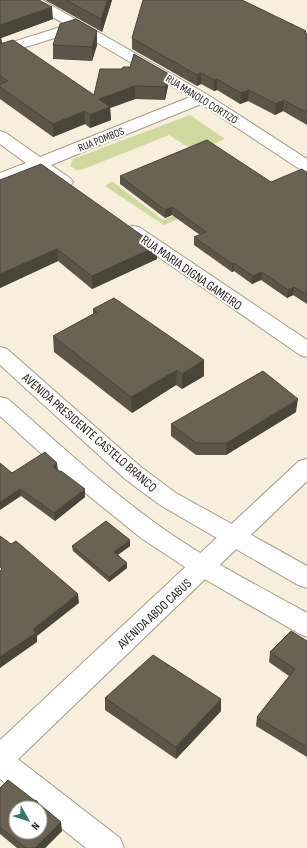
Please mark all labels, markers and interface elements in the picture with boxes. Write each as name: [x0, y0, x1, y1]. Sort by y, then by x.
street label: RUA MANOLO CORTIZO: [163, 72, 240, 127]
street label: RUA POMBOS: [76, 124, 126, 155]
street label: RUA MARIA DIGNA GAMEIRO: [138, 232, 245, 314]
street label: AVENIDA PRESIDENTE CASTELO BRANCO: [18, 369, 160, 496]
street label: AVENIDA ABDO CABUS: [114, 575, 195, 653]
north arrow: [8, 800, 48, 840]
text: N: [28, 820, 42, 832]

